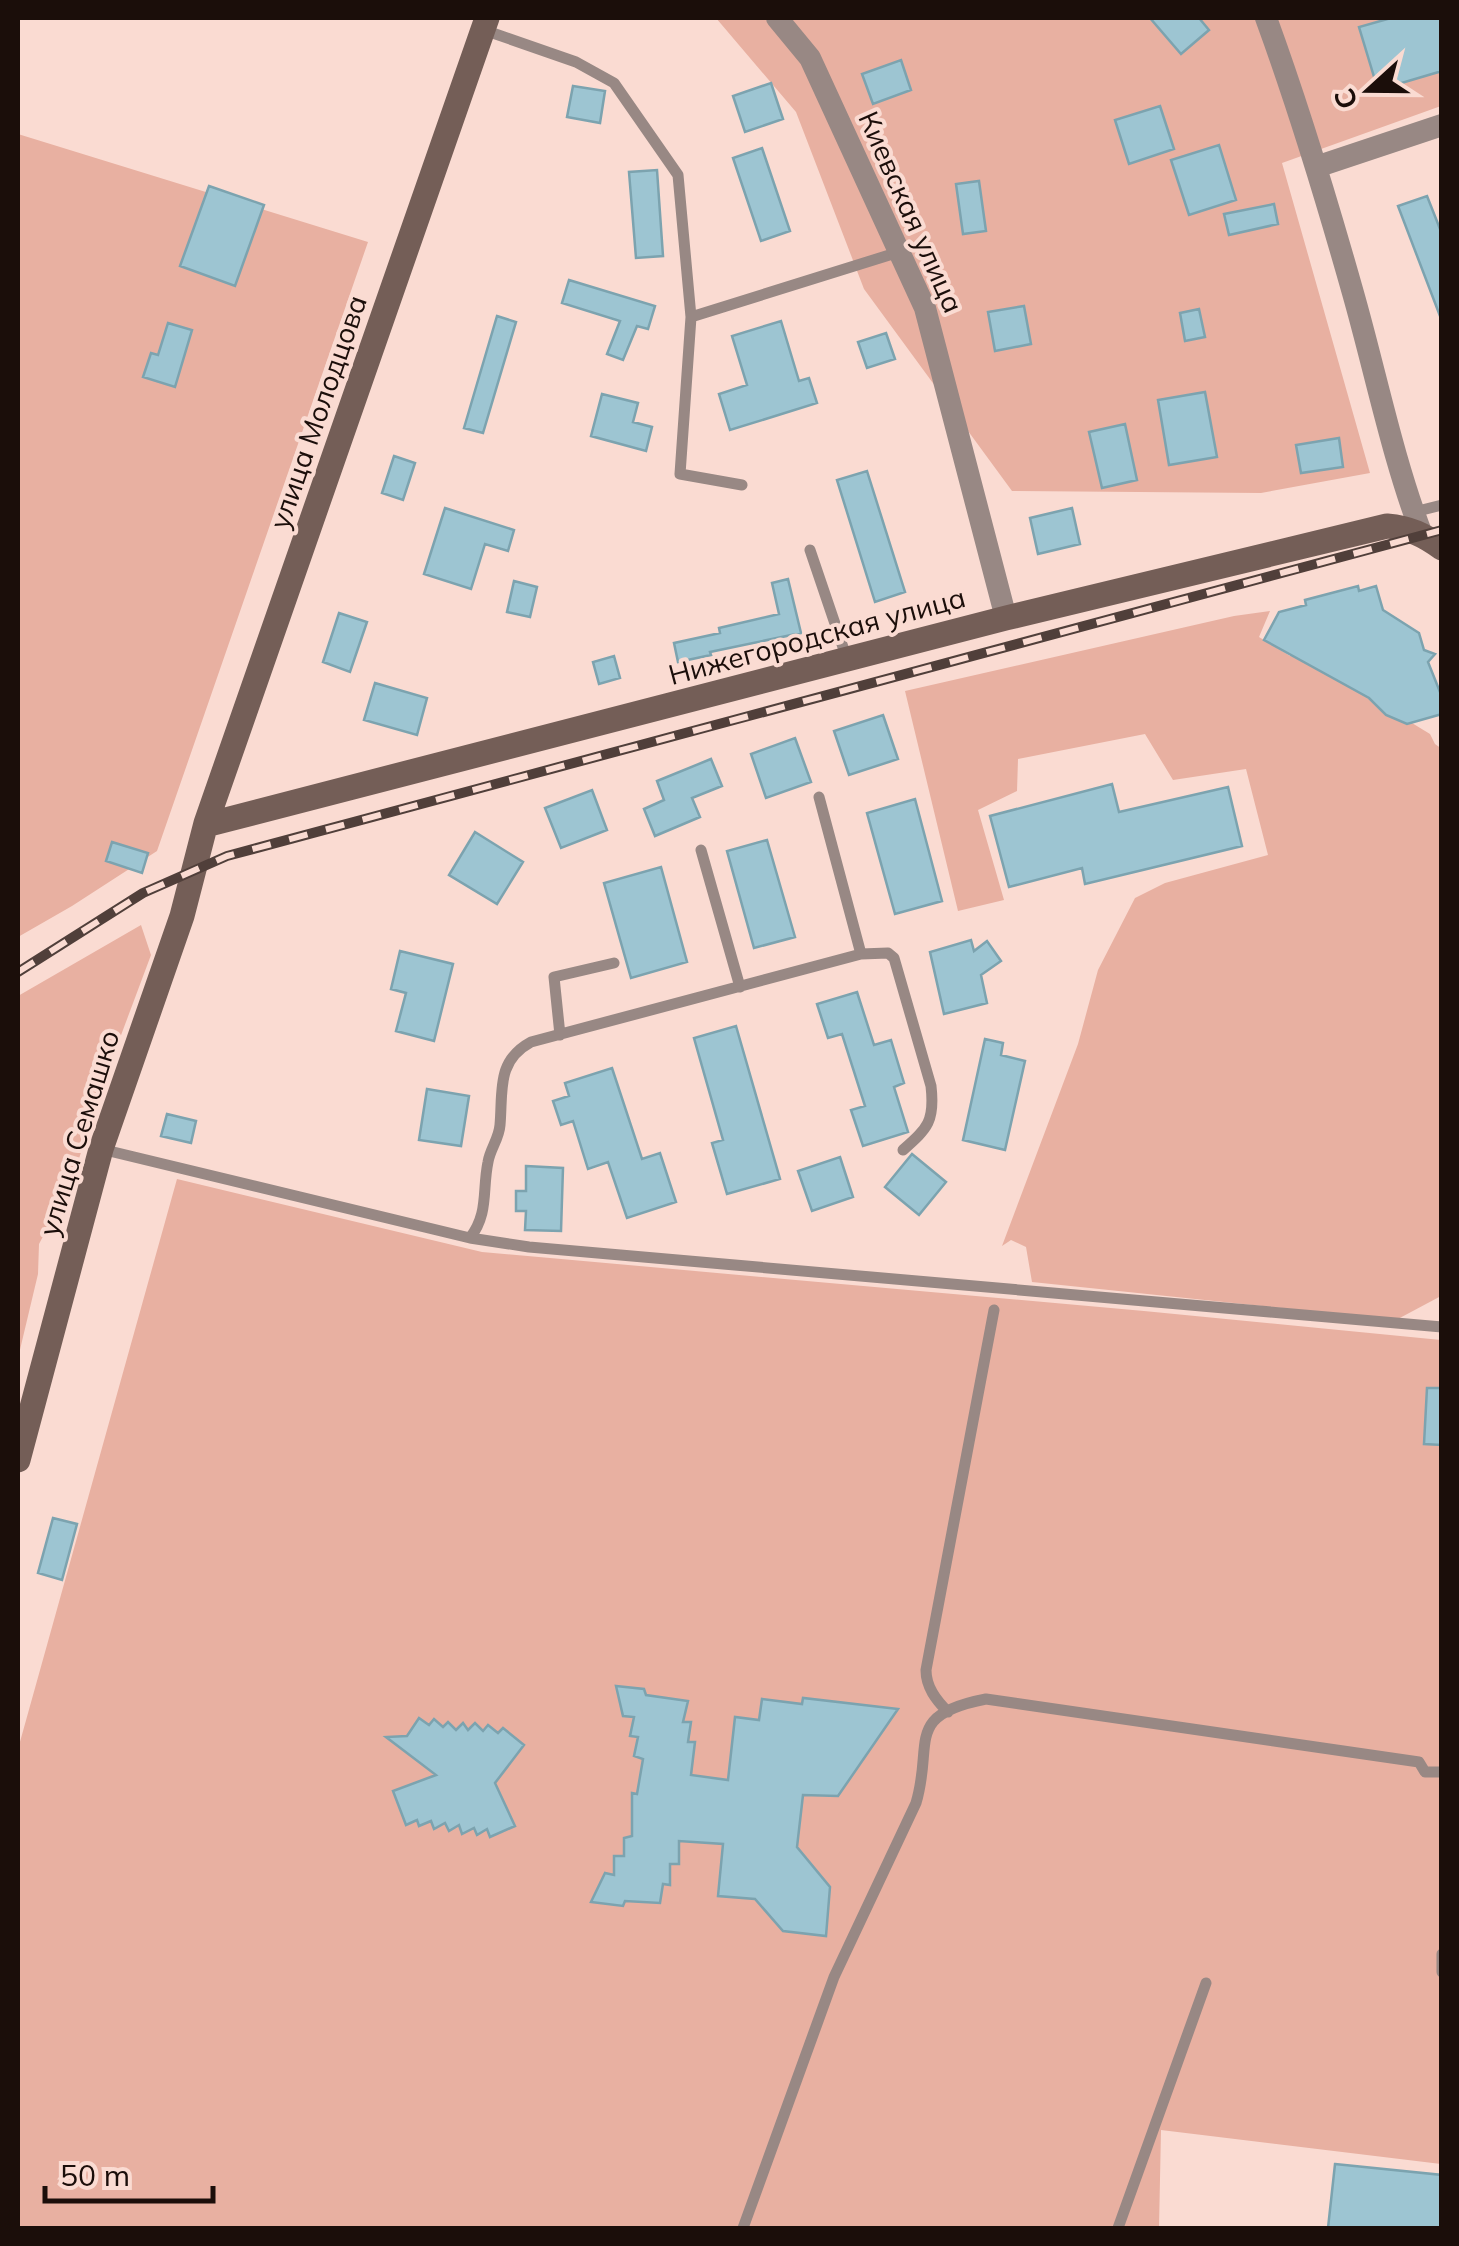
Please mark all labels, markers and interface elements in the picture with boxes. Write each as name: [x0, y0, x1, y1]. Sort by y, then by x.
north arrow: [1319, 40, 1419, 140]
text: С: [1325, 84, 1365, 114]
street label: Киевская улица: [851, 106, 972, 318]
street label: улица Молодцова: [261, 290, 374, 533]
street label: Нижегородская улица: [665, 579, 969, 692]
street label: улица Семашко: [31, 1026, 126, 1240]
scale bar: [45, 2141, 212, 2203]
text: 50 m: [60, 2156, 130, 2194]

